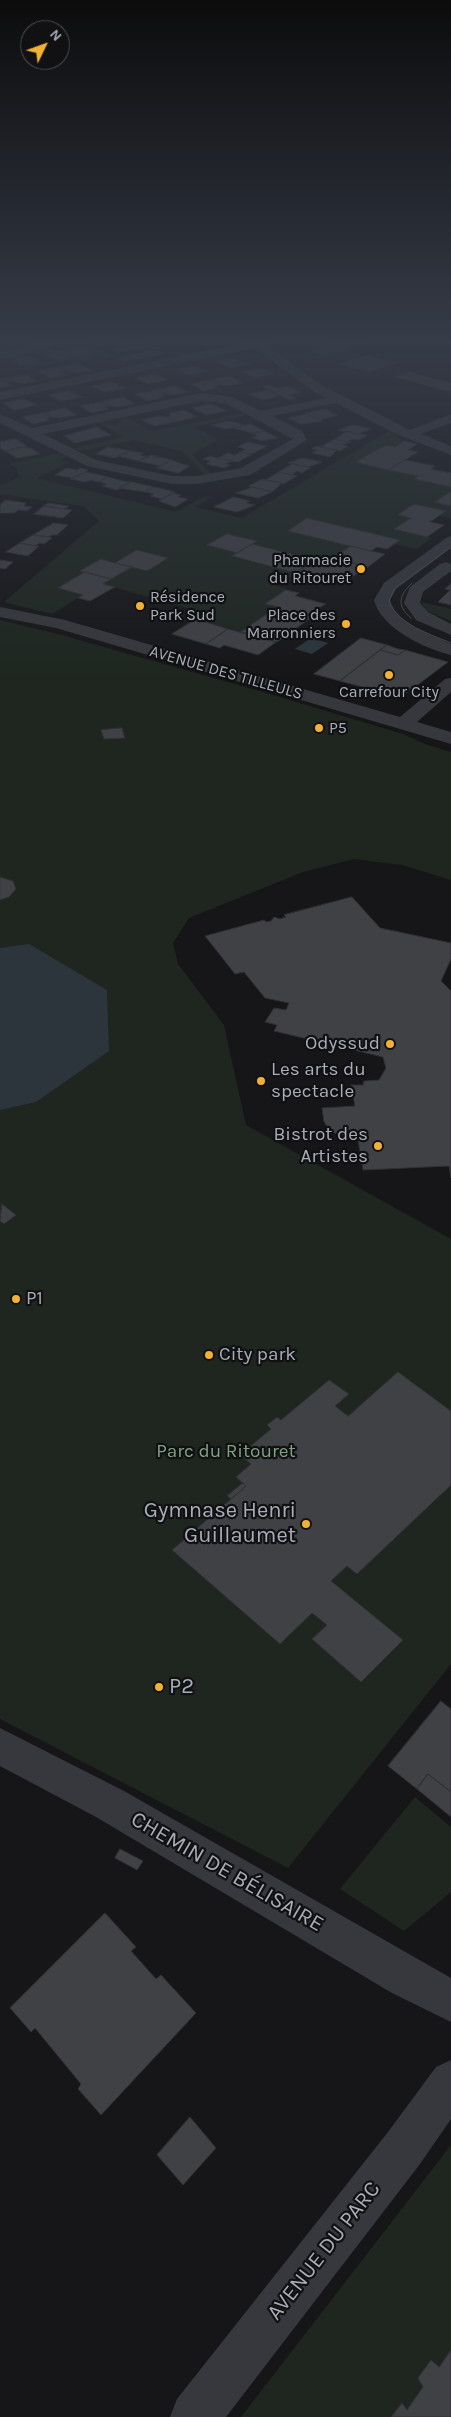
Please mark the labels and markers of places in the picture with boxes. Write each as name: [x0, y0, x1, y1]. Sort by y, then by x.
place label: Pharmacie du Ritouret: [269, 550, 351, 588]
marker: Pharmacie du Ritouret: [355, 563, 367, 575]
place label: Résidence Park Sud: [150, 587, 225, 625]
marker: Résidence Park Sud: [134, 600, 146, 612]
place label: Place des Marronniers: [247, 605, 336, 643]
marker: Place des Marronniers: [340, 618, 352, 630]
marker: Carrefour City: [383, 669, 395, 681]
place label: Carrefour City: [339, 682, 439, 702]
place label: P5: [329, 718, 347, 738]
marker: P5: [313, 722, 325, 734]
place label: Odyssud: [305, 1033, 380, 1055]
marker: Odyssud: [384, 1038, 396, 1050]
place label: Les arts du spectacle: [271, 1059, 366, 1103]
marker: Les arts du spectacle: [255, 1075, 267, 1087]
place label: Bistrot des Artistes: [273, 1124, 368, 1168]
marker: Bistrot des Artistes: [372, 1140, 384, 1152]
place label: P1: [26, 1288, 43, 1310]
marker: P1: [10, 1293, 22, 1305]
place label: City park: [219, 1344, 296, 1366]
marker: City park: [203, 1349, 215, 1361]
place label: Gymnase Henri Guillaumet: [144, 1498, 296, 1550]
marker: Gymnase Henri Guillaumet: [300, 1518, 312, 1530]
place label: P2: [169, 1674, 194, 1700]
marker: P2: [153, 1681, 165, 1693]

